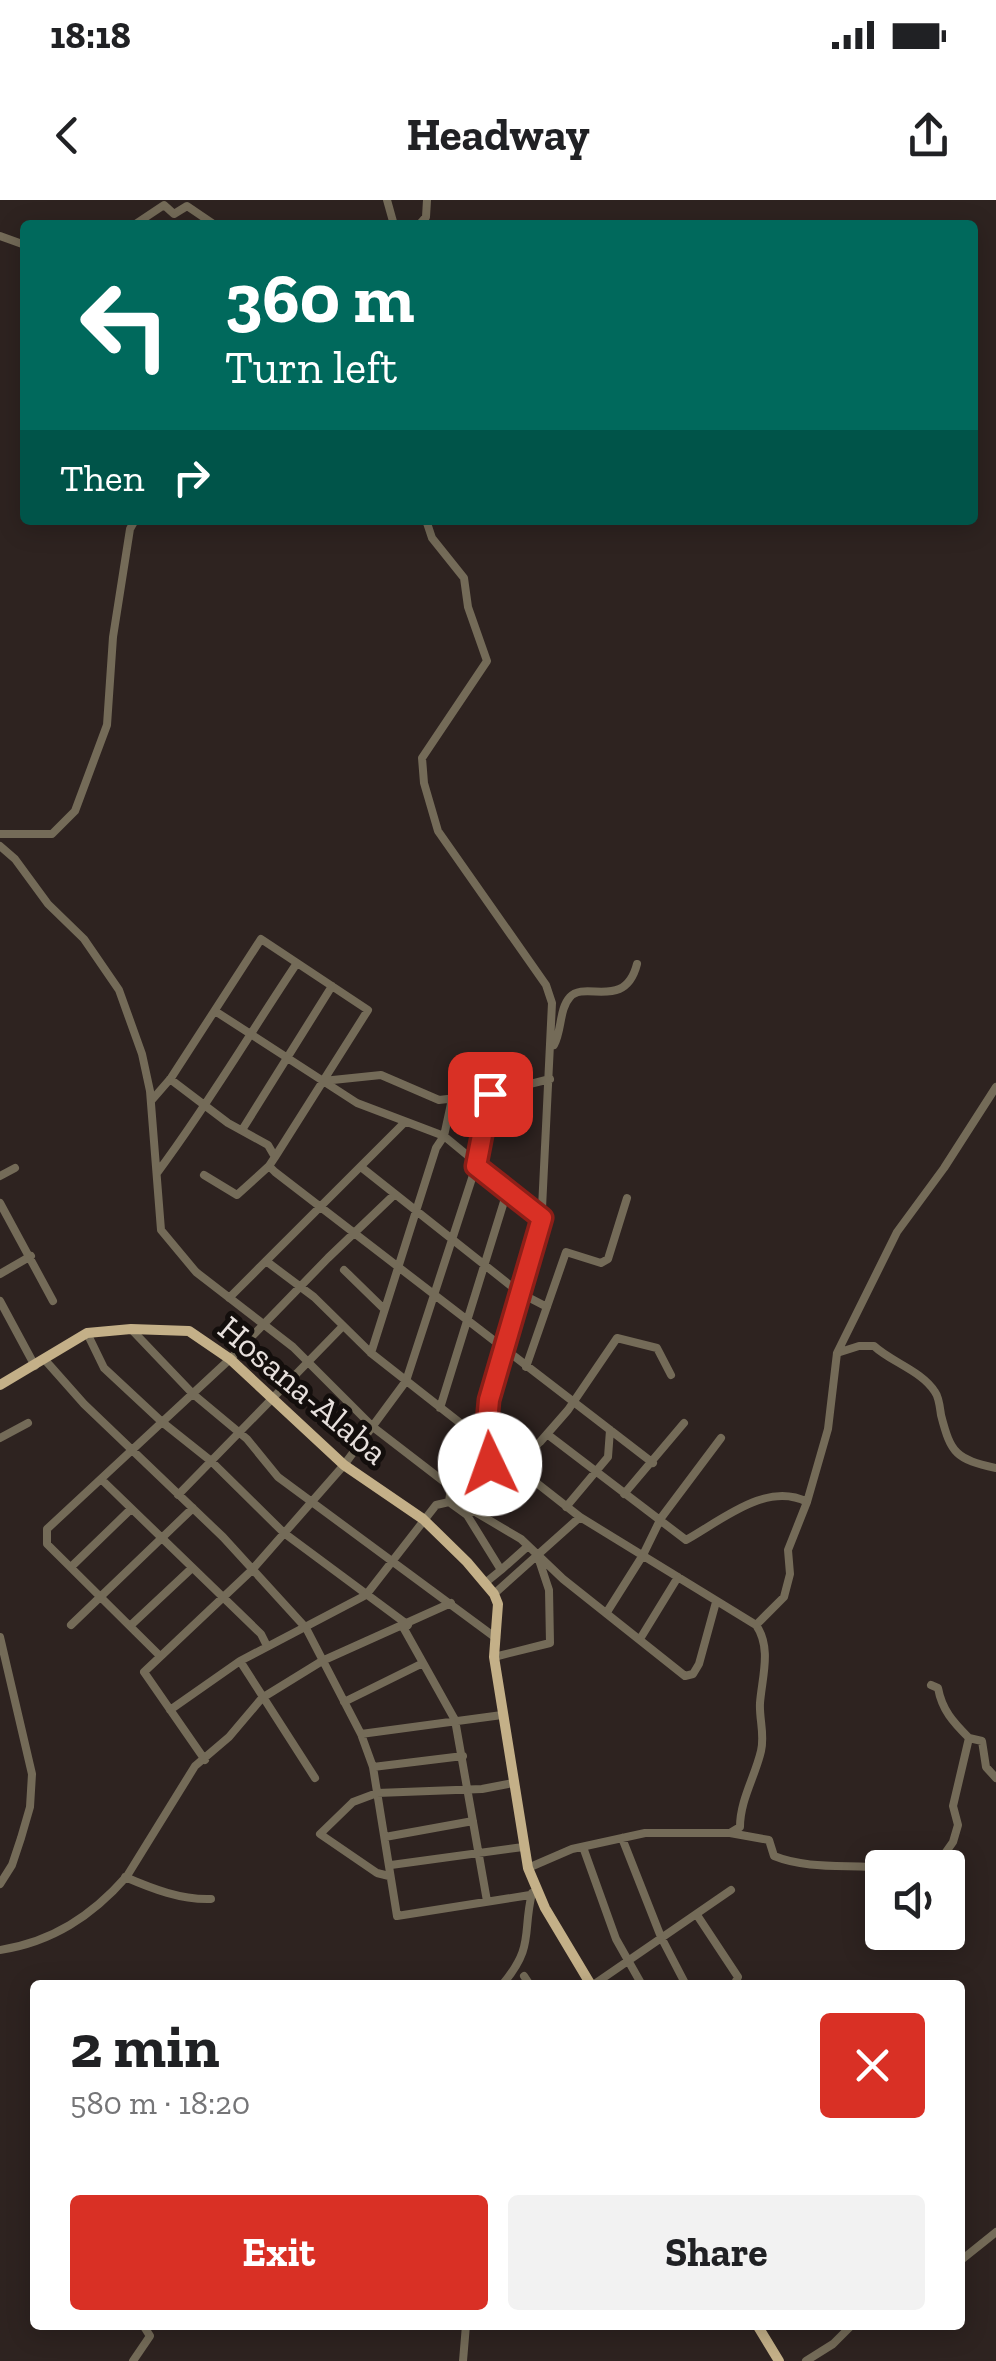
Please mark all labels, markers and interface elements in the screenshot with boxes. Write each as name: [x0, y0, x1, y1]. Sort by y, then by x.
text: 18:18: [50, 12, 131, 58]
icon: back: [40, 108, 95, 163]
text: Headway: [406, 108, 590, 162]
icon: share: [901, 108, 956, 163]
text: 360 m: [225, 256, 415, 340]
icon: left: [60, 260, 190, 390]
text: Turn left: [225, 341, 397, 395]
icon: right: [164, 450, 219, 505]
text: Then: [60, 455, 144, 501]
pin: [448, 1052, 533, 1137]
icon: arrive: [463, 1067, 518, 1122]
street label: Hosana-Alaba: [210, 1307, 396, 1473]
position arrow: [438, 1412, 542, 1516]
map controls: [865, 1850, 965, 1950]
button: sound: [865, 1850, 965, 1950]
text: 2 min: [70, 2010, 220, 2082]
button: close: [820, 2013, 925, 2118]
text: 580 m · 18:20: [70, 2084, 250, 2122]
button: Exit: [70, 2195, 488, 2310]
button: Share: [508, 2195, 925, 2310]

